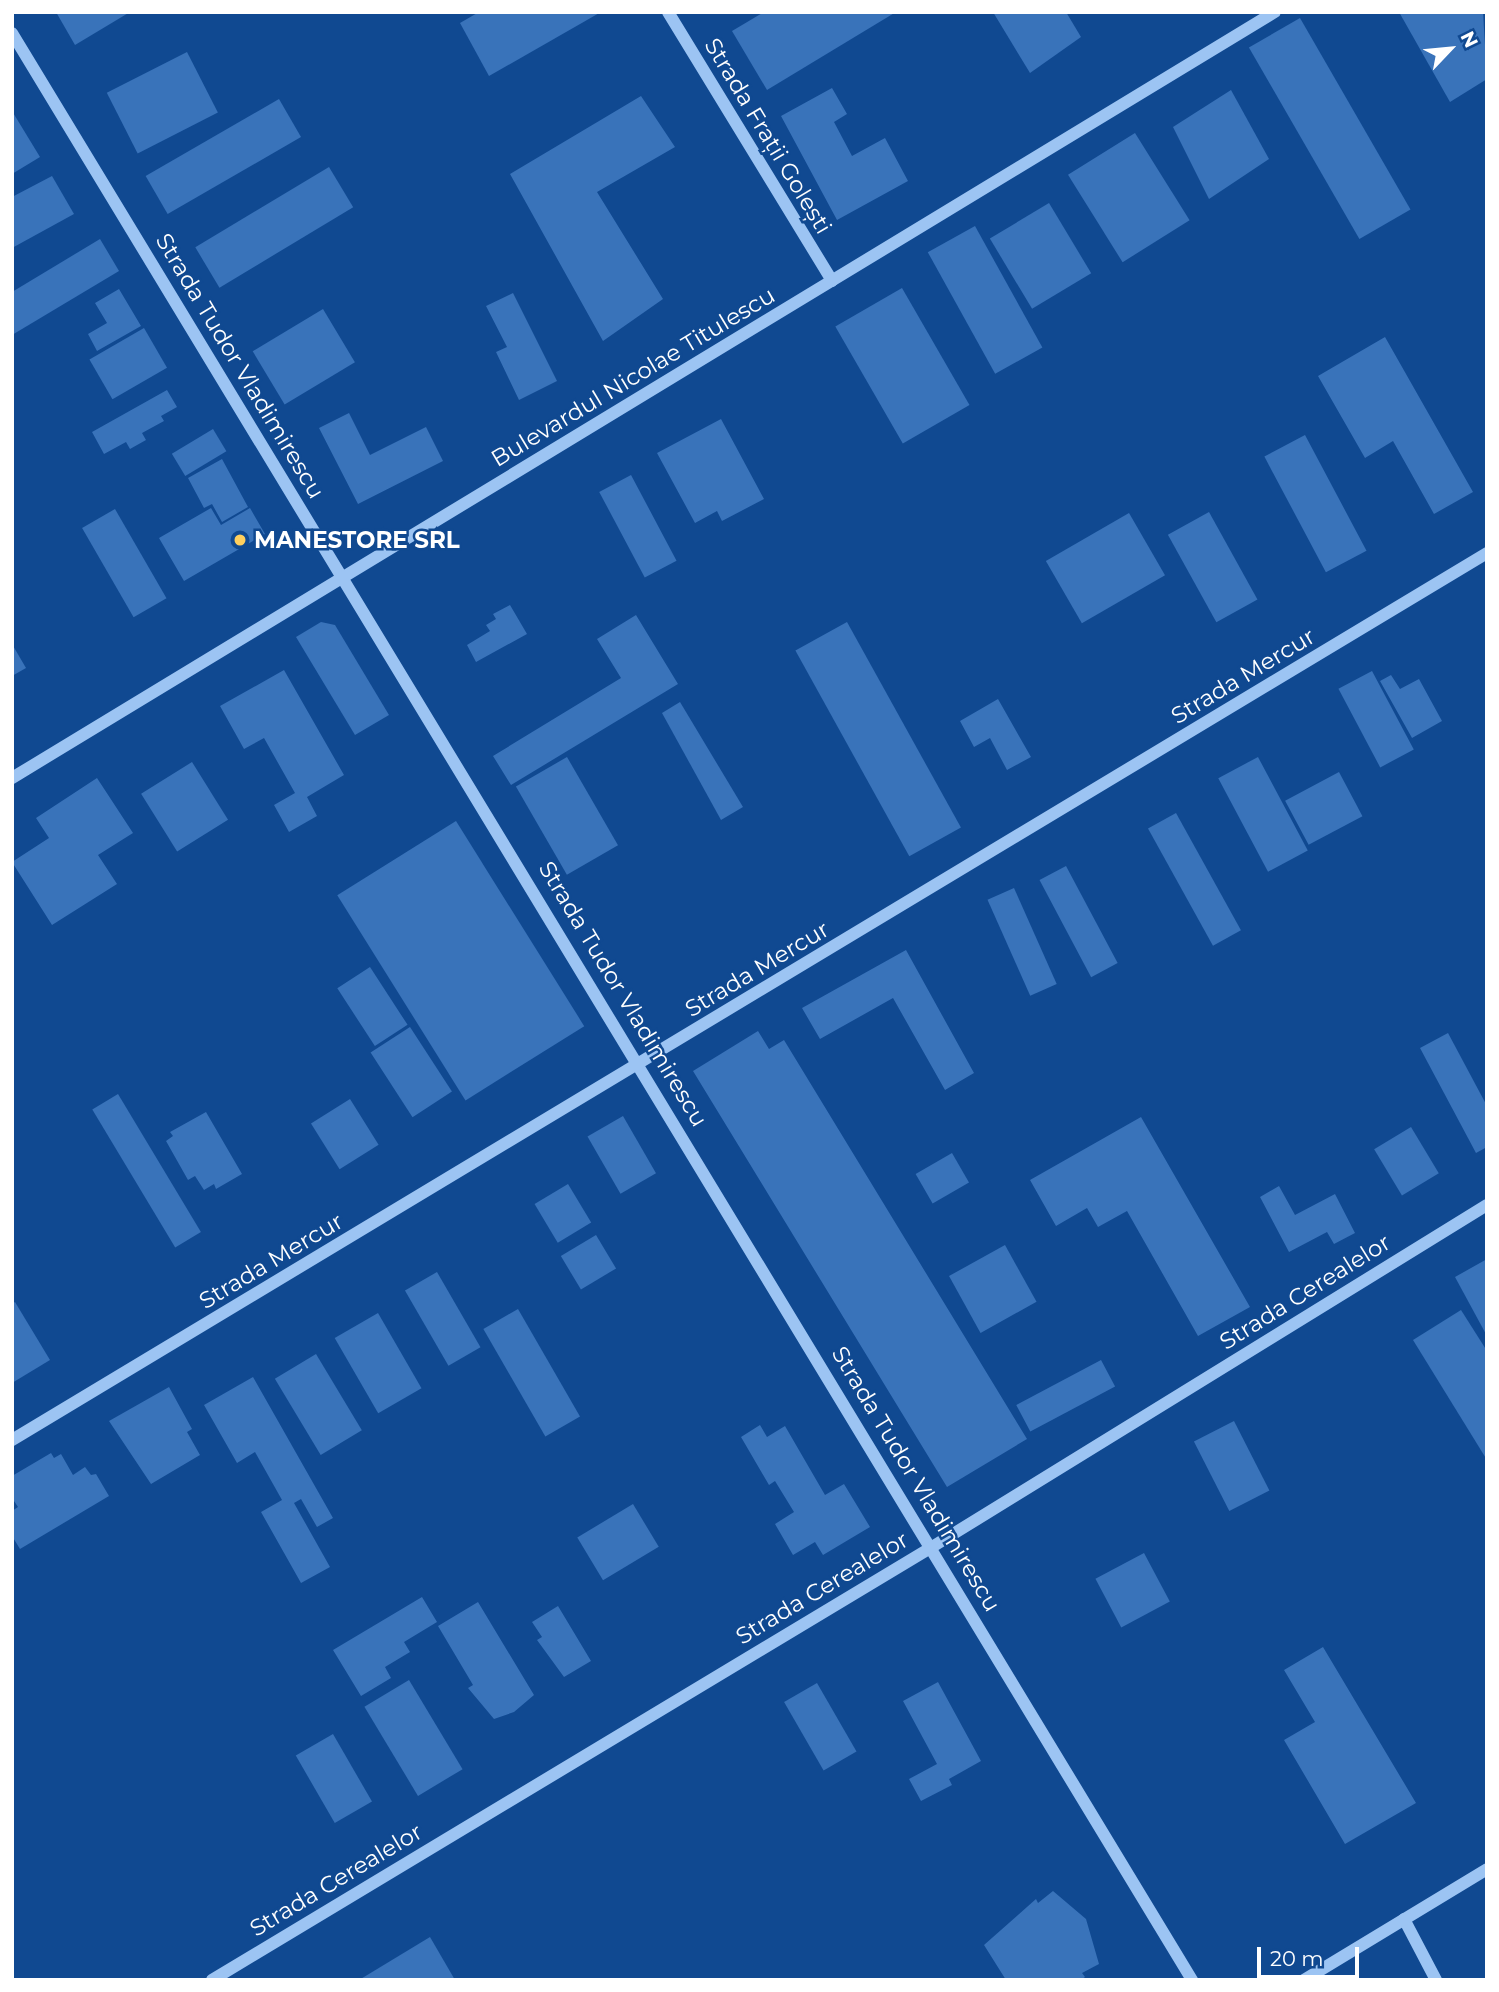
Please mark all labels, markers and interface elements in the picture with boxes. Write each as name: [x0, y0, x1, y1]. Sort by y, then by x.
north arrow: [1415, 14, 1485, 84]
text: N: [1456, 28, 1483, 52]
street label: Strada Frații Golești: [699, 33, 837, 239]
street label: Strada Tudor Vladimirescu: [150, 228, 330, 504]
street label: Bulevardul Nicolae Titulescu: [486, 281, 780, 473]
place label: MANESTORE SRL: [254, 526, 460, 554]
marker: MANESTORE SRL: [232, 532, 248, 548]
street label: Strada Mercur: [1166, 622, 1320, 730]
street label: Strada Tudor Vladimirescu: [533, 856, 713, 1132]
street label: Strada Mercur: [680, 915, 834, 1023]
street label: Strada Mercur: [194, 1207, 348, 1315]
street label: Strada Cerealelor: [1215, 1228, 1395, 1356]
street label: Strada Tudor Vladimirescu: [826, 1341, 1006, 1617]
street label: Strada Cerealelor: [731, 1526, 913, 1650]
street label: Strada Cerealelor: [245, 1818, 427, 1942]
scale bar: [1261, 1932, 1362, 1976]
text: 20 m: [1270, 1946, 1324, 1971]

